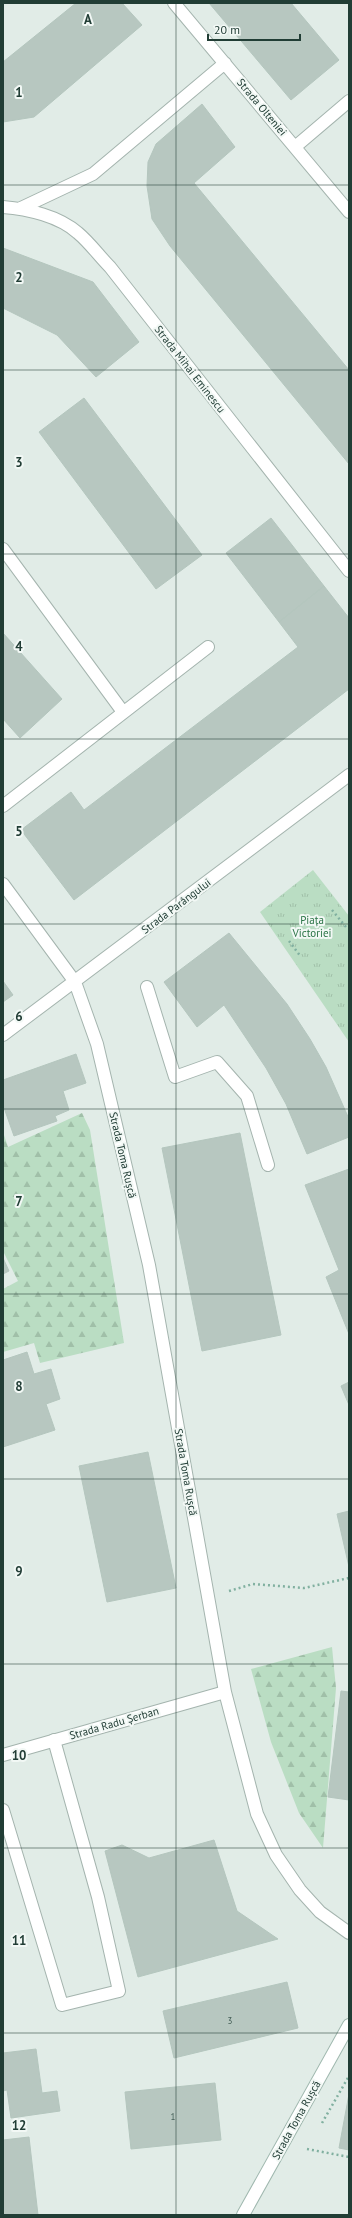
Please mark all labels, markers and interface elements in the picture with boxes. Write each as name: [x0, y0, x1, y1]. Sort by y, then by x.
text: A: [84, 11, 92, 28]
scale bar: [208, 16, 300, 42]
text: 20 m: [214, 22, 240, 37]
street label: Strada Olteniei: [234, 75, 290, 139]
text: 1: [15, 84, 23, 101]
text: 2: [15, 269, 23, 286]
street label: Strada Mihai Eminescu: [152, 323, 228, 416]
text: 3: [15, 454, 23, 471]
text: 4: [15, 638, 23, 655]
text: 5: [15, 823, 23, 840]
street label: Strada Parângului: [138, 875, 214, 937]
park label: Piața Victoriei: [292, 913, 331, 940]
text: 6: [15, 1008, 23, 1025]
street label: Strada Toma Rușcă: [106, 1111, 140, 1199]
text: 7: [15, 1193, 23, 1210]
text: 8: [15, 1378, 23, 1395]
street label: Strada Toma Rușcă: [171, 1427, 201, 1517]
text: 9: [15, 1563, 23, 1580]
street label: Strada Radu Șerban: [68, 1704, 160, 1742]
text: 10: [12, 1747, 26, 1764]
text: 11: [12, 1932, 26, 1949]
house number: 3: [228, 2015, 233, 2026]
street label: Strada Toma Rușcă: [269, 2078, 323, 2162]
house number: 1: [171, 2111, 176, 2122]
text: 12: [12, 2117, 26, 2134]

